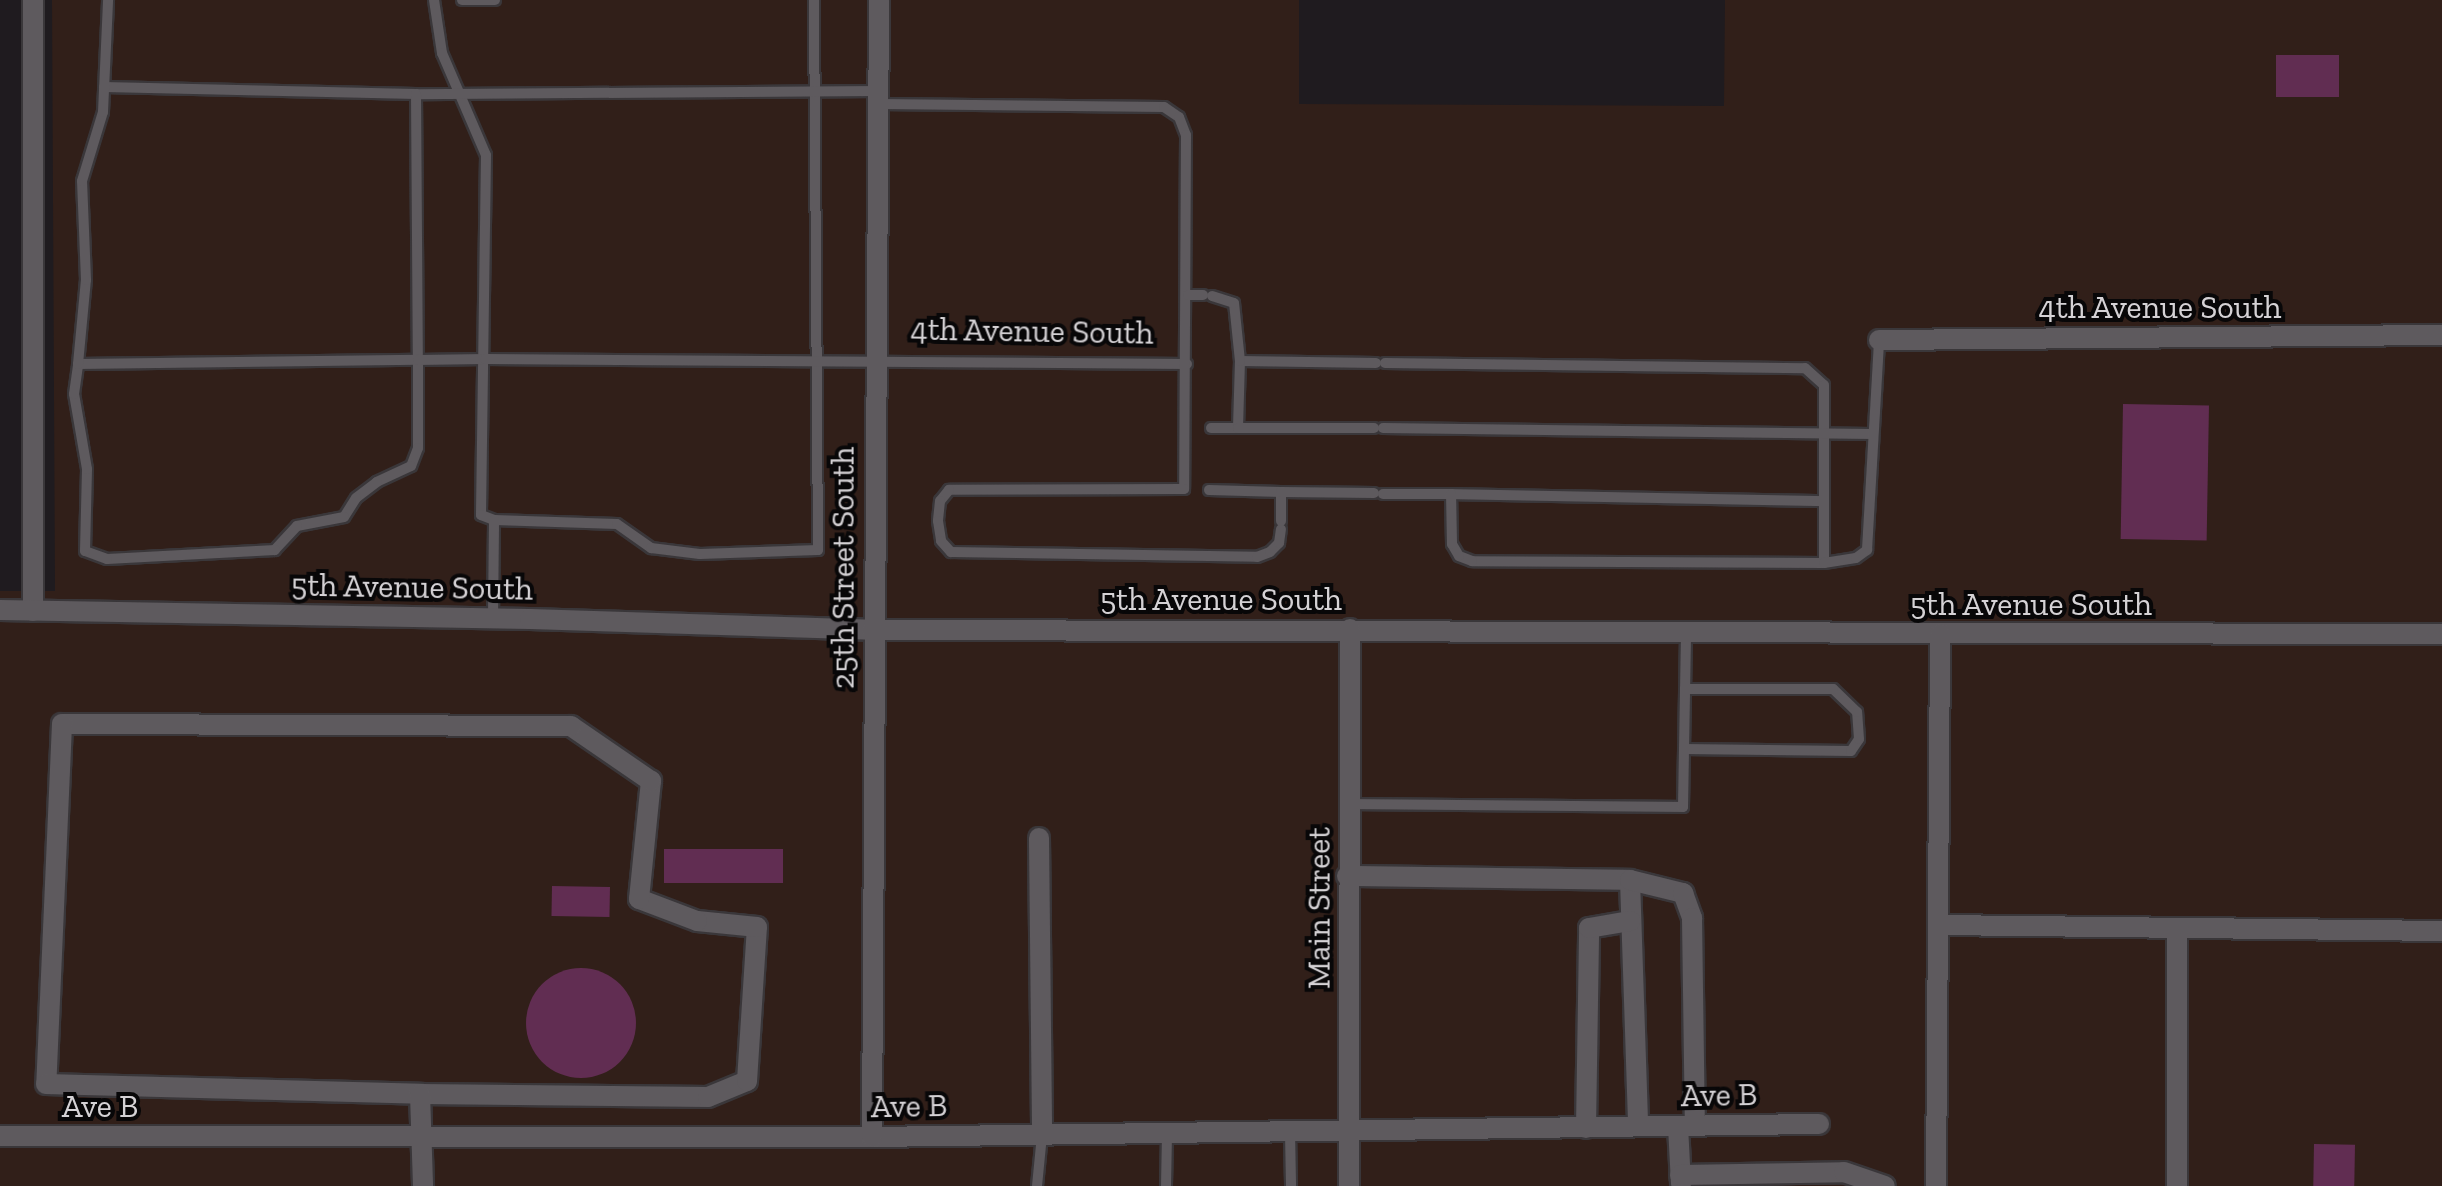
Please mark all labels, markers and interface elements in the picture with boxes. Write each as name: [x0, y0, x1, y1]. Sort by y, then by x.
street label: 4th Avenue South: [2038, 288, 2282, 326]
street label: 4th Avenue South: [910, 310, 1154, 352]
street label: 25th Street South: [824, 447, 862, 689]
street label: 5th Avenue South: [290, 566, 534, 608]
street label: 5th Avenue South: [1099, 580, 1343, 618]
street label: 5th Avenue South: [1909, 585, 2153, 623]
street label: Main Street: [1300, 827, 1338, 989]
street label: Ave B: [1680, 1075, 1758, 1115]
street label: Ave B: [870, 1086, 948, 1126]
street label: Ave B: [62, 1087, 138, 1125]

